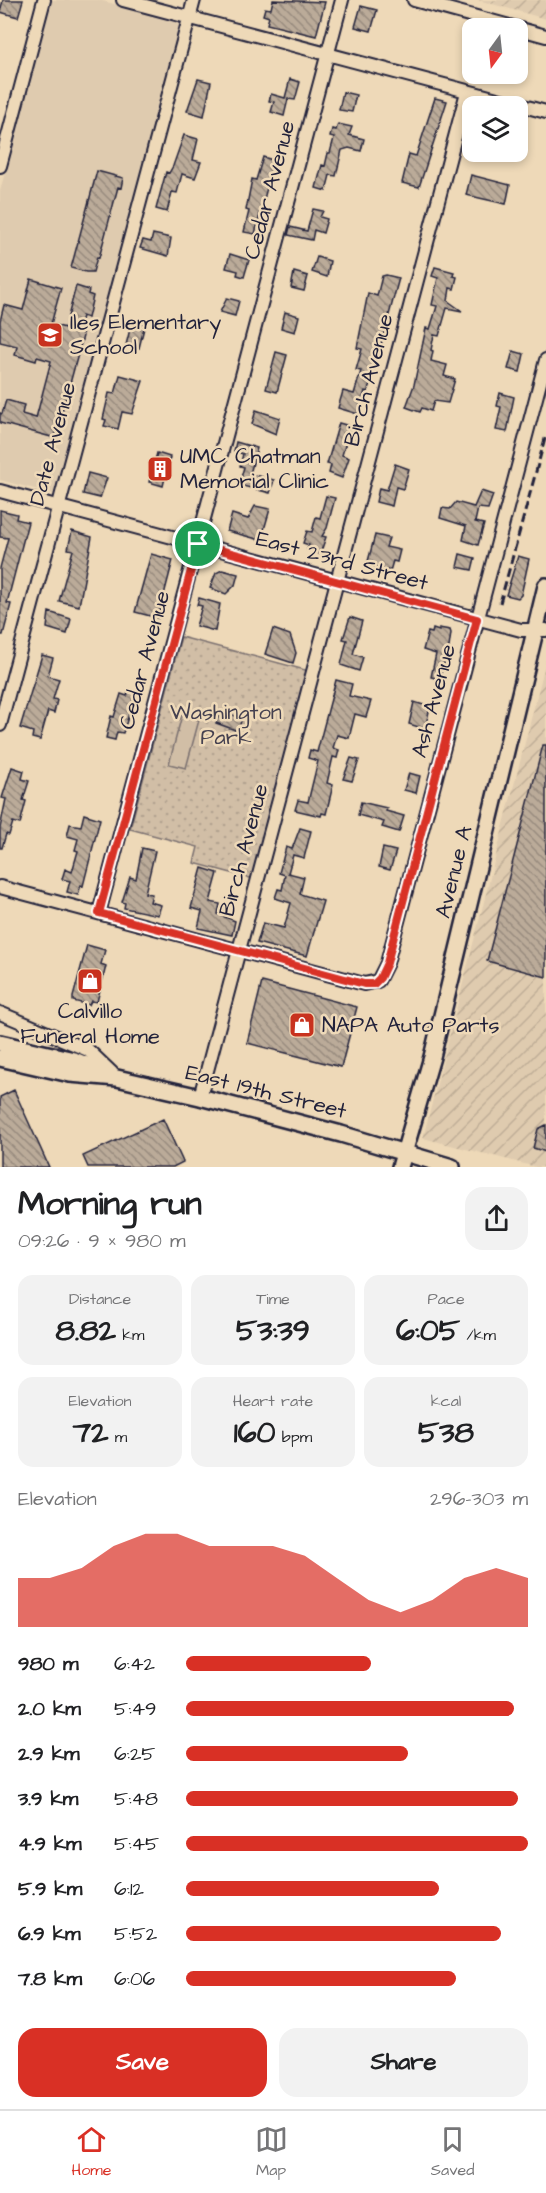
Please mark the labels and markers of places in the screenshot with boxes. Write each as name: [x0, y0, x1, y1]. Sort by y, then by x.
place label: Iles Elementary School: [70, 307, 221, 363]
school or university icon: Iles Elementary School: [35, 320, 65, 350]
place label: UMC Chatman Memorial Clinic: [180, 441, 329, 497]
building icon: UMC Chatman Memorial Clinic: [145, 454, 175, 484]
pin: [172, 518, 223, 569]
shop icon: Calvillo Funeral Home: [75, 966, 105, 996]
place label: Calvillo Funeral Home: [20, 996, 160, 1052]
shop icon: NAPA Auto Parts: [287, 1010, 317, 1040]
place label: NAPA Auto Parts: [322, 1010, 499, 1041]

